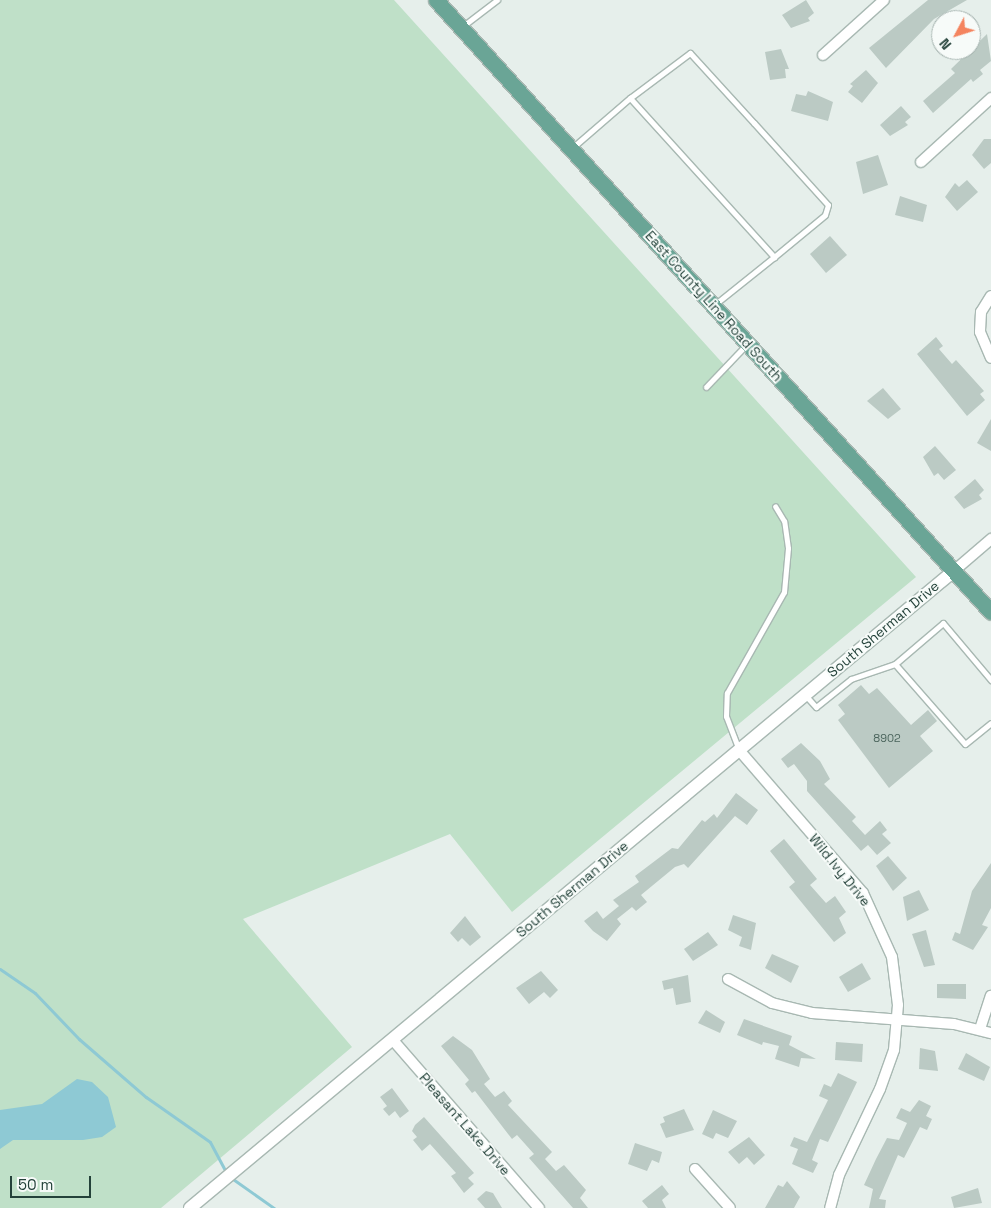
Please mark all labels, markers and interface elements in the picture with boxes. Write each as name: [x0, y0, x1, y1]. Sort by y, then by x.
north arrow: [931, 10, 981, 60]
text: N: [935, 35, 955, 53]
street label: East County Line Road South: [642, 227, 786, 385]
street label: South Sherman Drive: [824, 577, 942, 681]
house number: 8902: [873, 731, 901, 745]
street label: Wild Ivy Drive: [806, 830, 874, 910]
street label: South Sherman Drive: [513, 837, 631, 941]
street label: Pleasant Lake Drive: [416, 1069, 514, 1179]
scale bar: [12, 1166, 94, 1198]
text: 50 m: [18, 1175, 53, 1194]

